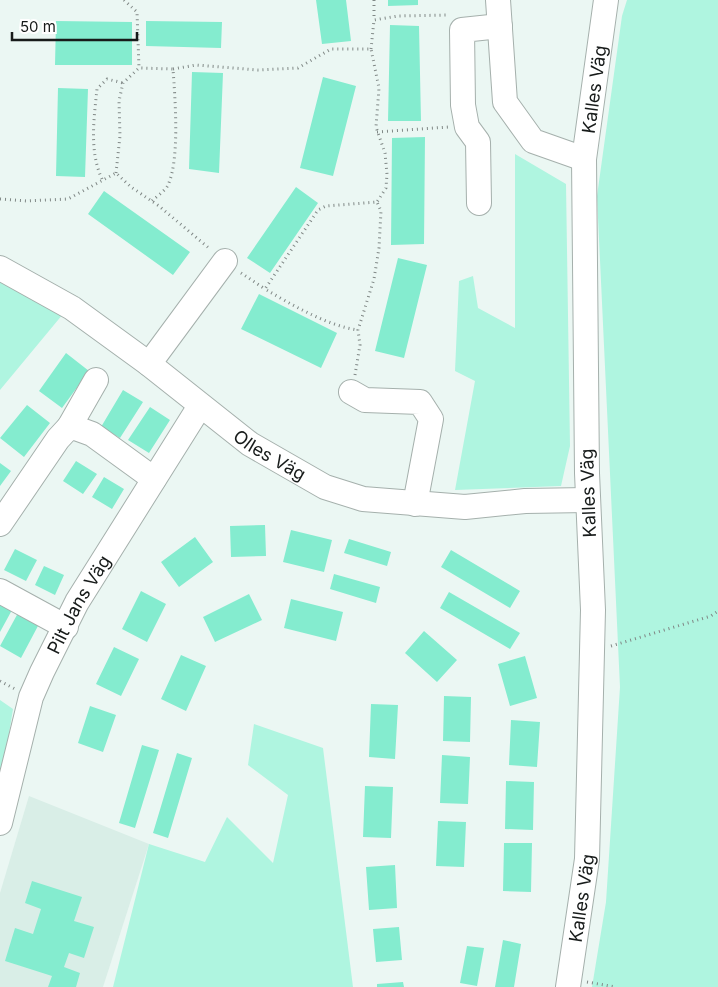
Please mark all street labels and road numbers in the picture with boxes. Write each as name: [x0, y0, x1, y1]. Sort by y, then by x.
street label: Kalles Väg: [577, 44, 610, 135]
street label: Olles Väg: [230, 425, 310, 484]
street label: Kalles Väg: [576, 448, 600, 538]
street label: Pilt Jans Väg: [42, 551, 114, 657]
street label: Kalles Väg: [564, 852, 598, 943]

